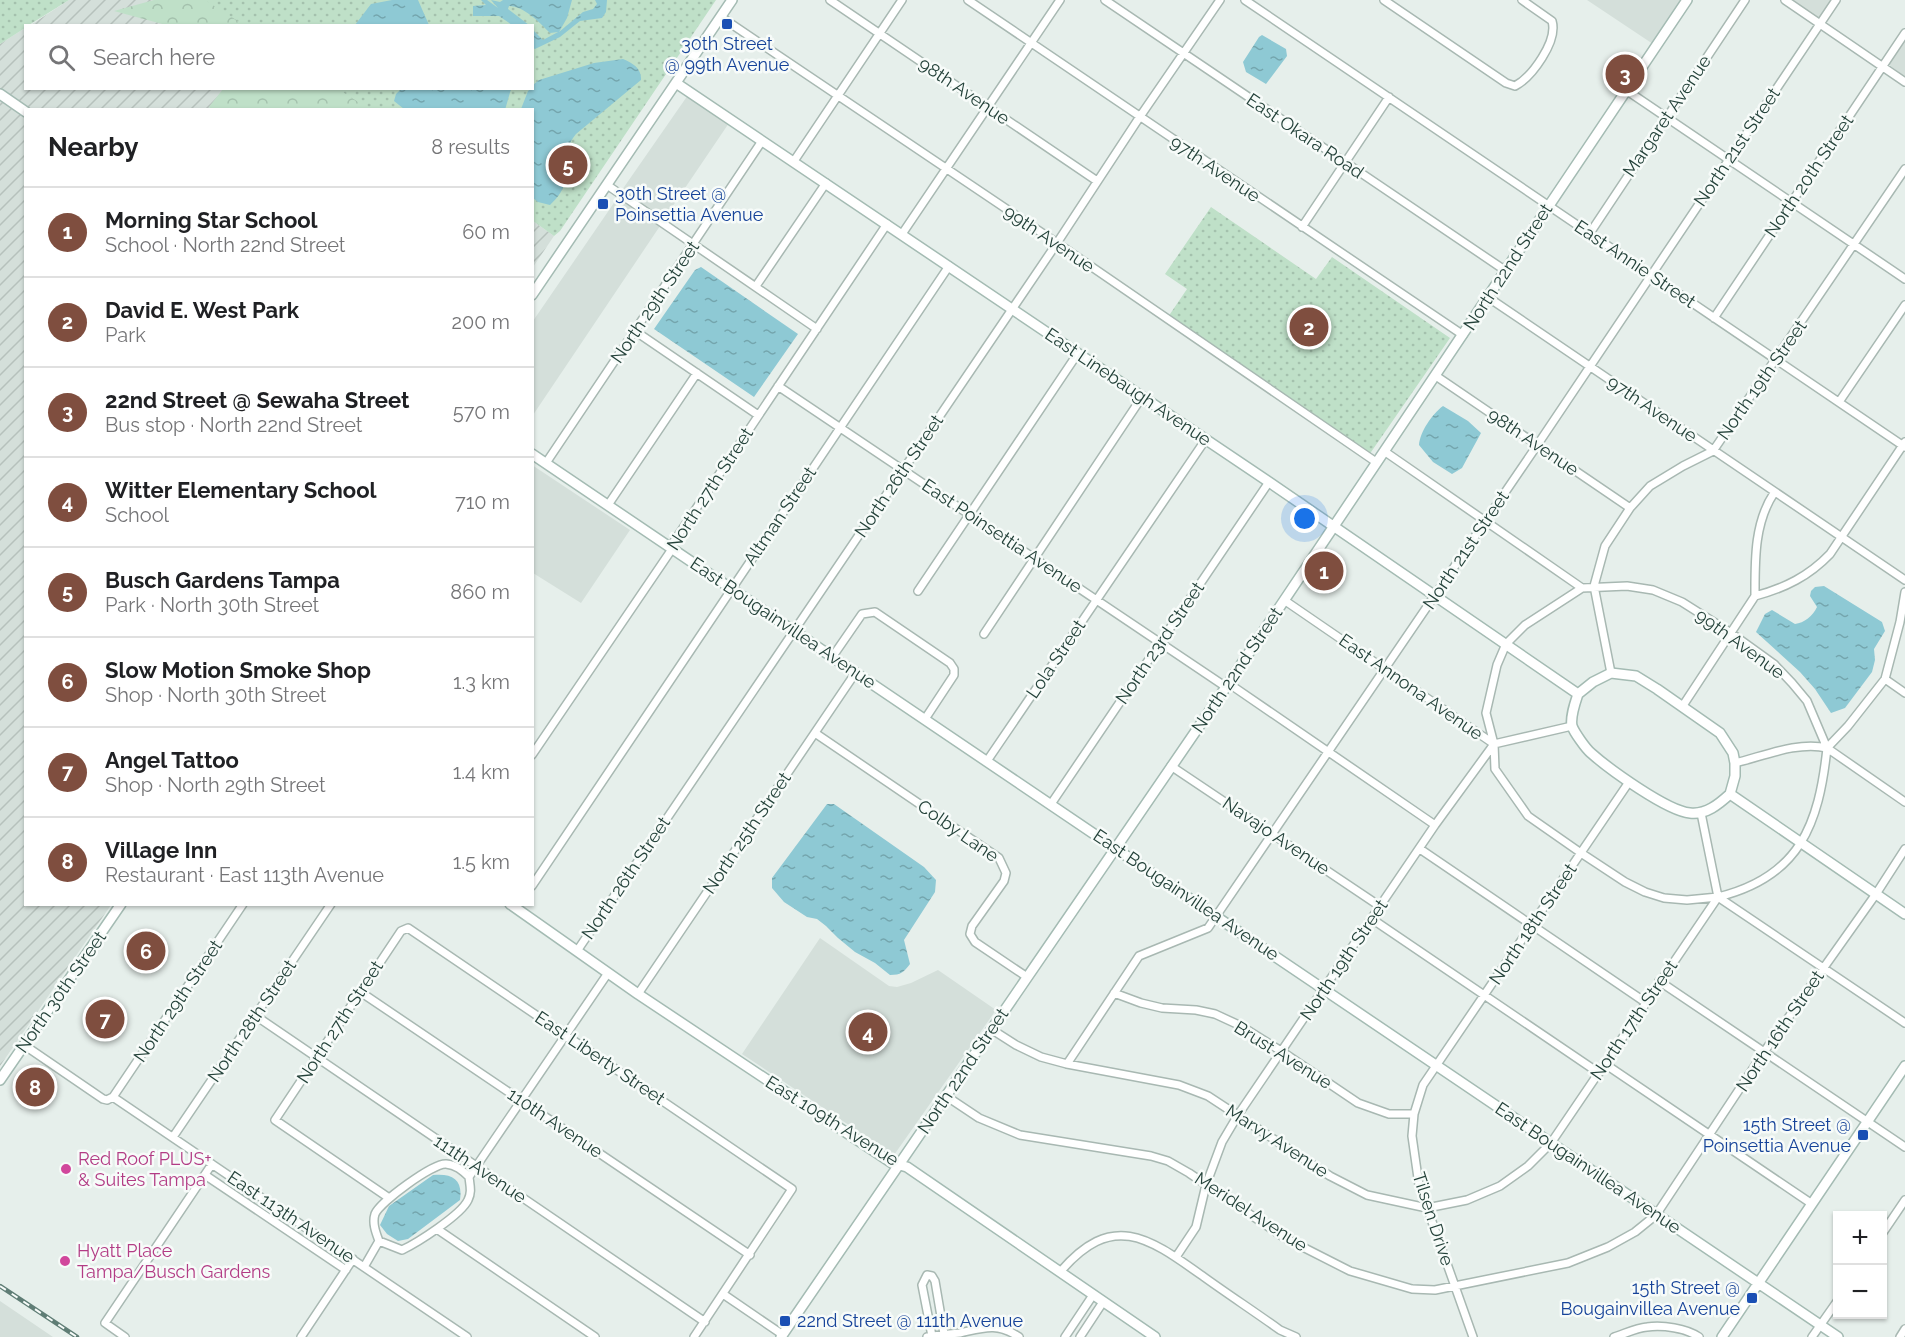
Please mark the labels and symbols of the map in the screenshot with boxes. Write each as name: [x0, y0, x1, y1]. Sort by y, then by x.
marker: 30th Street @ 99th Avenue: [720, 17, 734, 31]
place label: 30th Street @ 99th Avenue: [665, 33, 790, 75]
street label: Margaret Avenue: [1618, 51, 1715, 181]
pin: 3: [1606, 52, 1644, 97]
street label: 98th Avenue: [915, 53, 1014, 129]
street label: North 21st Street: [1689, 84, 1784, 210]
street label: East Okara Road: [1243, 89, 1368, 183]
street label: North 20th Street: [1760, 110, 1857, 241]
street label: 97th Avenue: [1166, 131, 1265, 207]
pin: 5: [548, 142, 588, 188]
place label: 30th Street @ Poinsettia Avenue: [615, 183, 764, 225]
marker: 30th Street @ Poinsettia Avenue: [596, 197, 610, 211]
street label: North 22nd Street: [1459, 199, 1556, 334]
street label: 99th Avenue: [1000, 201, 1099, 277]
street label: East Annie Street: [1571, 215, 1700, 312]
street label: North 29th Street: [606, 237, 703, 367]
pin: 2: [1290, 304, 1328, 350]
street label: North 19th Street: [1713, 316, 1811, 444]
street label: East Linebaugh Avenue: [1041, 323, 1216, 450]
street label: 97th Avenue: [1603, 371, 1702, 447]
street label: 98th Avenue: [1484, 404, 1583, 480]
street label: North 26th Street: [850, 411, 947, 541]
street label: North 27th Street: [662, 423, 757, 554]
street label: Altman Street: [739, 462, 820, 569]
street label: East Poinsettia Avenue: [918, 474, 1087, 597]
street label: North 21st Street: [1418, 487, 1513, 613]
your location: [1290, 504, 1319, 533]
pin: 1: [1304, 548, 1344, 594]
street label: East Bougainvillea Avenue: [686, 553, 880, 693]
street label: North 23rd Street: [1111, 578, 1208, 708]
street label: North 22nd Street: [1187, 603, 1286, 736]
street label: 99th Avenue: [1692, 604, 1789, 683]
street label: Lola Street: [1022, 615, 1090, 702]
street label: East Annona Avenue: [1335, 629, 1488, 744]
street label: North 25th Street: [698, 768, 795, 897]
street label: Navajo Avenue: [1219, 792, 1334, 879]
street label: Colby Lane: [914, 795, 1003, 866]
street label: North 26th Street: [577, 813, 674, 943]
street label: East Bougainvillea Avenue: [1089, 825, 1283, 965]
street label: North 18th Street: [1484, 859, 1581, 988]
street label: North 19th Street: [1295, 895, 1392, 1024]
street label: North 30th Street: [11, 927, 110, 1057]
pin: 6: [126, 928, 166, 974]
street label: North 29th Street: [129, 936, 226, 1066]
street label: North 28th Street: [203, 956, 300, 1086]
street label: North 27th Street: [292, 956, 387, 1087]
street label: North 17th Street: [1586, 956, 1681, 1084]
street label: North 16th Street: [1731, 966, 1828, 1095]
pin: 7: [86, 996, 124, 1042]
street label: North 22nd Street: [913, 1004, 1012, 1137]
street label: East Liberty Street: [531, 1006, 669, 1109]
pin: 4: [848, 1010, 888, 1054]
street label: Brust Avenue: [1231, 1016, 1336, 1093]
pin: 8: [15, 1064, 54, 1110]
street label: East 109th Avenue: [762, 1071, 903, 1170]
street label: 110th Avenue: [504, 1083, 607, 1162]
street label: East Bougainvillea Avenue: [1491, 1098, 1685, 1238]
street label: Marvy Avenue: [1222, 1100, 1333, 1182]
place label: 15th Street @ Poinsettia Avenue: [1703, 1114, 1851, 1156]
marker: 15th Street @ Poinsettia Avenue: [1856, 1128, 1870, 1142]
street label: 111th Avenue: [430, 1130, 531, 1207]
place label: Red Roof PLUS+ & Suites Tampa: [78, 1148, 212, 1190]
marker: Red Roof PLUS+ & Suites Tampa: [59, 1162, 73, 1176]
street label: East 113th Avenue: [224, 1166, 359, 1267]
street label: Meridel Avenue: [1191, 1167, 1312, 1256]
street label: Tilsen Drive: [1408, 1169, 1459, 1269]
place label: Hyatt Place Tampa/Busch Gardens: [77, 1240, 271, 1282]
marker: Hyatt Place Tampa/Busch Gardens: [58, 1254, 72, 1268]
place label: 15th Street @ Bougainvillea Avenue: [1561, 1277, 1740, 1319]
marker: 15th Street @ Bougainvillea Avenue: [1745, 1291, 1759, 1305]
place label: 22nd Street @ 111th Avenue: [797, 1310, 1023, 1331]
marker: 22nd Street @ 111th Avenue: [778, 1314, 792, 1328]

